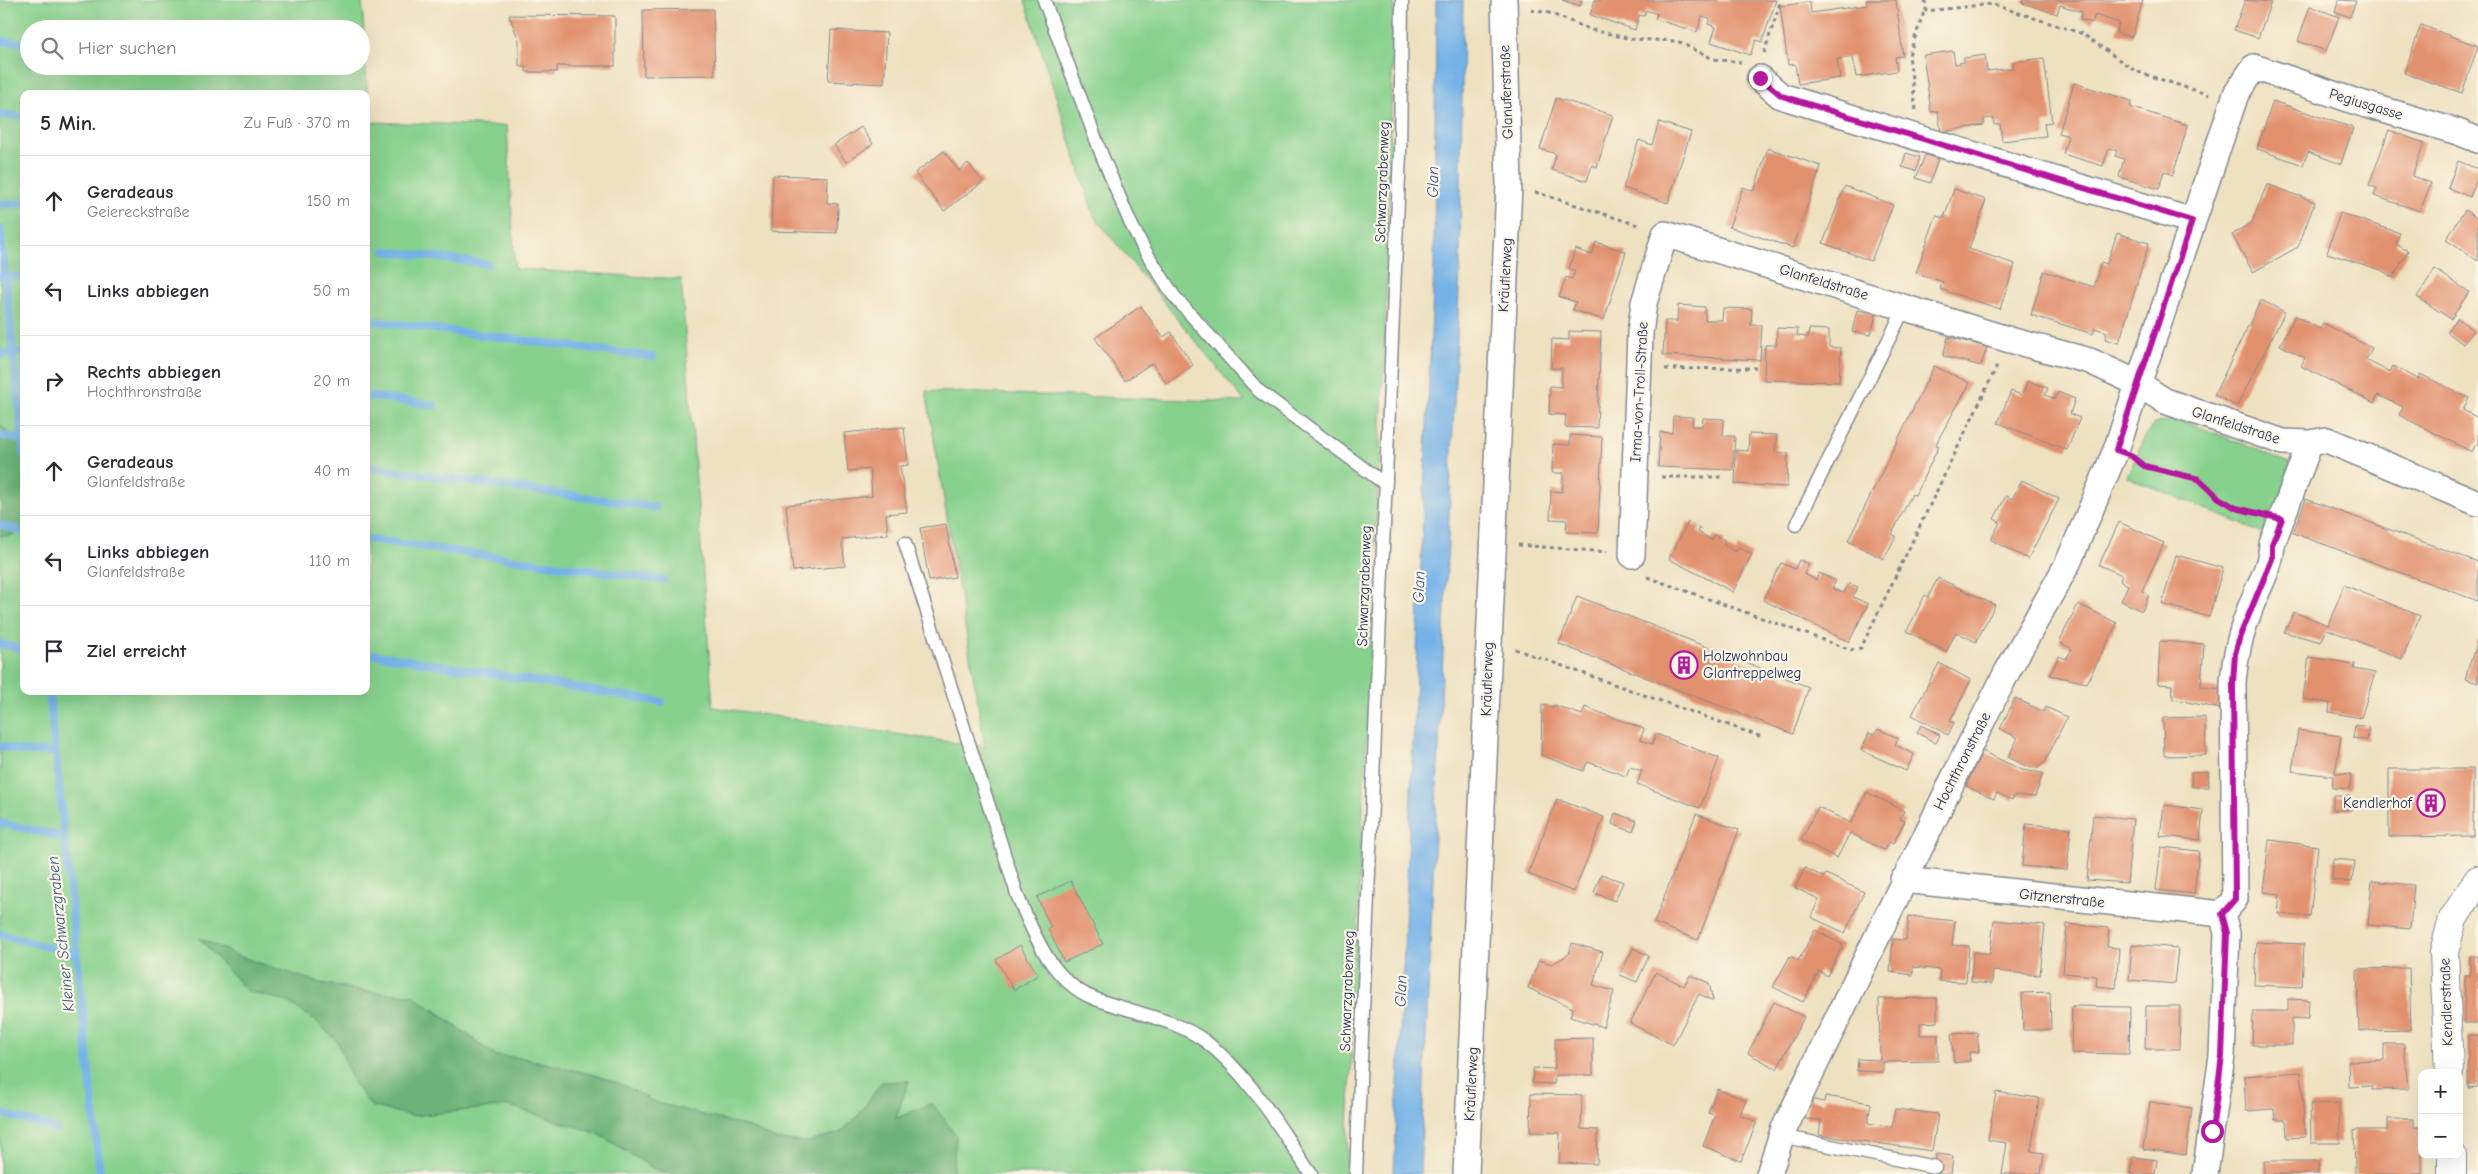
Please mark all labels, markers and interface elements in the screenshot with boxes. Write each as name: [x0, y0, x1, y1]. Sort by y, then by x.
search box: [20, 20, 370, 75]
icon: search: [38, 34, 66, 62]
text: Hier suchen: [78, 37, 176, 59]
street label: Glanuferstraße: [1495, 44, 1517, 140]
route end: [1749, 67, 1772, 90]
street label: Pegiusgasse: [2327, 84, 2406, 124]
text: 5 Min.: [40, 111, 96, 135]
text: Zu Fuß · 370 m: [244, 114, 350, 132]
street label: Schwarzgrabenweg: [1371, 121, 1393, 243]
water label: Glan: [1424, 166, 1442, 198]
text: Geradeaus: [87, 181, 173, 203]
icon: ahead: [40, 187, 68, 215]
text: 150 m: [307, 192, 350, 210]
text: Geiereckstraße: [87, 203, 190, 221]
street label: Kräutlerweg: [1494, 237, 1516, 313]
street label: Glanfeldstraße: [1777, 260, 1871, 304]
icon: left: [40, 277, 68, 305]
text: Links abbiegen: [87, 280, 209, 302]
text: 50 m: [313, 282, 350, 300]
street label: Irma-von-Troll-Straße: [1626, 321, 1652, 463]
text: Rechts abbiegen: [87, 361, 221, 383]
icon: right: [40, 367, 68, 395]
text: 20 m: [313, 372, 350, 390]
text: Hochthronstraße: [87, 383, 202, 401]
street label: Glanfeldstraße: [2189, 402, 2283, 448]
text: Geradeaus: [87, 451, 173, 473]
icon: ahead: [40, 457, 68, 485]
text: 40 m: [314, 462, 350, 480]
text: Glanfeldstraße: [87, 473, 185, 491]
street label: Schwarzgrabenweg: [1353, 525, 1375, 647]
text: Links abbiegen: [87, 541, 209, 563]
icon: left: [40, 547, 68, 575]
text: 110 m: [309, 552, 350, 570]
text: Glanfeldstraße: [87, 563, 185, 581]
water label: Glan: [1409, 571, 1429, 603]
icon: arrive: [40, 637, 68, 665]
text: Ziel erreicht: [87, 640, 186, 662]
street label: Kräutlerweg: [1477, 641, 1497, 717]
place label: Holzwohnbau Glantreppelweg: [1703, 647, 1801, 682]
building icon: Holzwohnbau Glantreppelweg: [1669, 650, 1699, 680]
street label: Hochthronstraße: [1930, 709, 1995, 813]
building icon: Kendlerhof: [2416, 788, 2446, 818]
place label: Kendlerhof: [2343, 794, 2413, 812]
water label: Kleiner Schwarzgraben: [44, 855, 78, 1013]
street label: Gitznerstraße: [2018, 885, 2106, 911]
street label: Schwarzgrabenweg: [1336, 930, 1358, 1052]
street label: Kendlerstraße: [2435, 957, 2457, 1046]
water label: Glan: [1391, 975, 1411, 1007]
street label: Kräutlerweg: [1460, 1046, 1482, 1122]
map controls: [2418, 1069, 2463, 1159]
button: +: [2418, 1069, 2463, 1114]
button: −: [2418, 1114, 2463, 1159]
route start: [2201, 1120, 2224, 1143]

